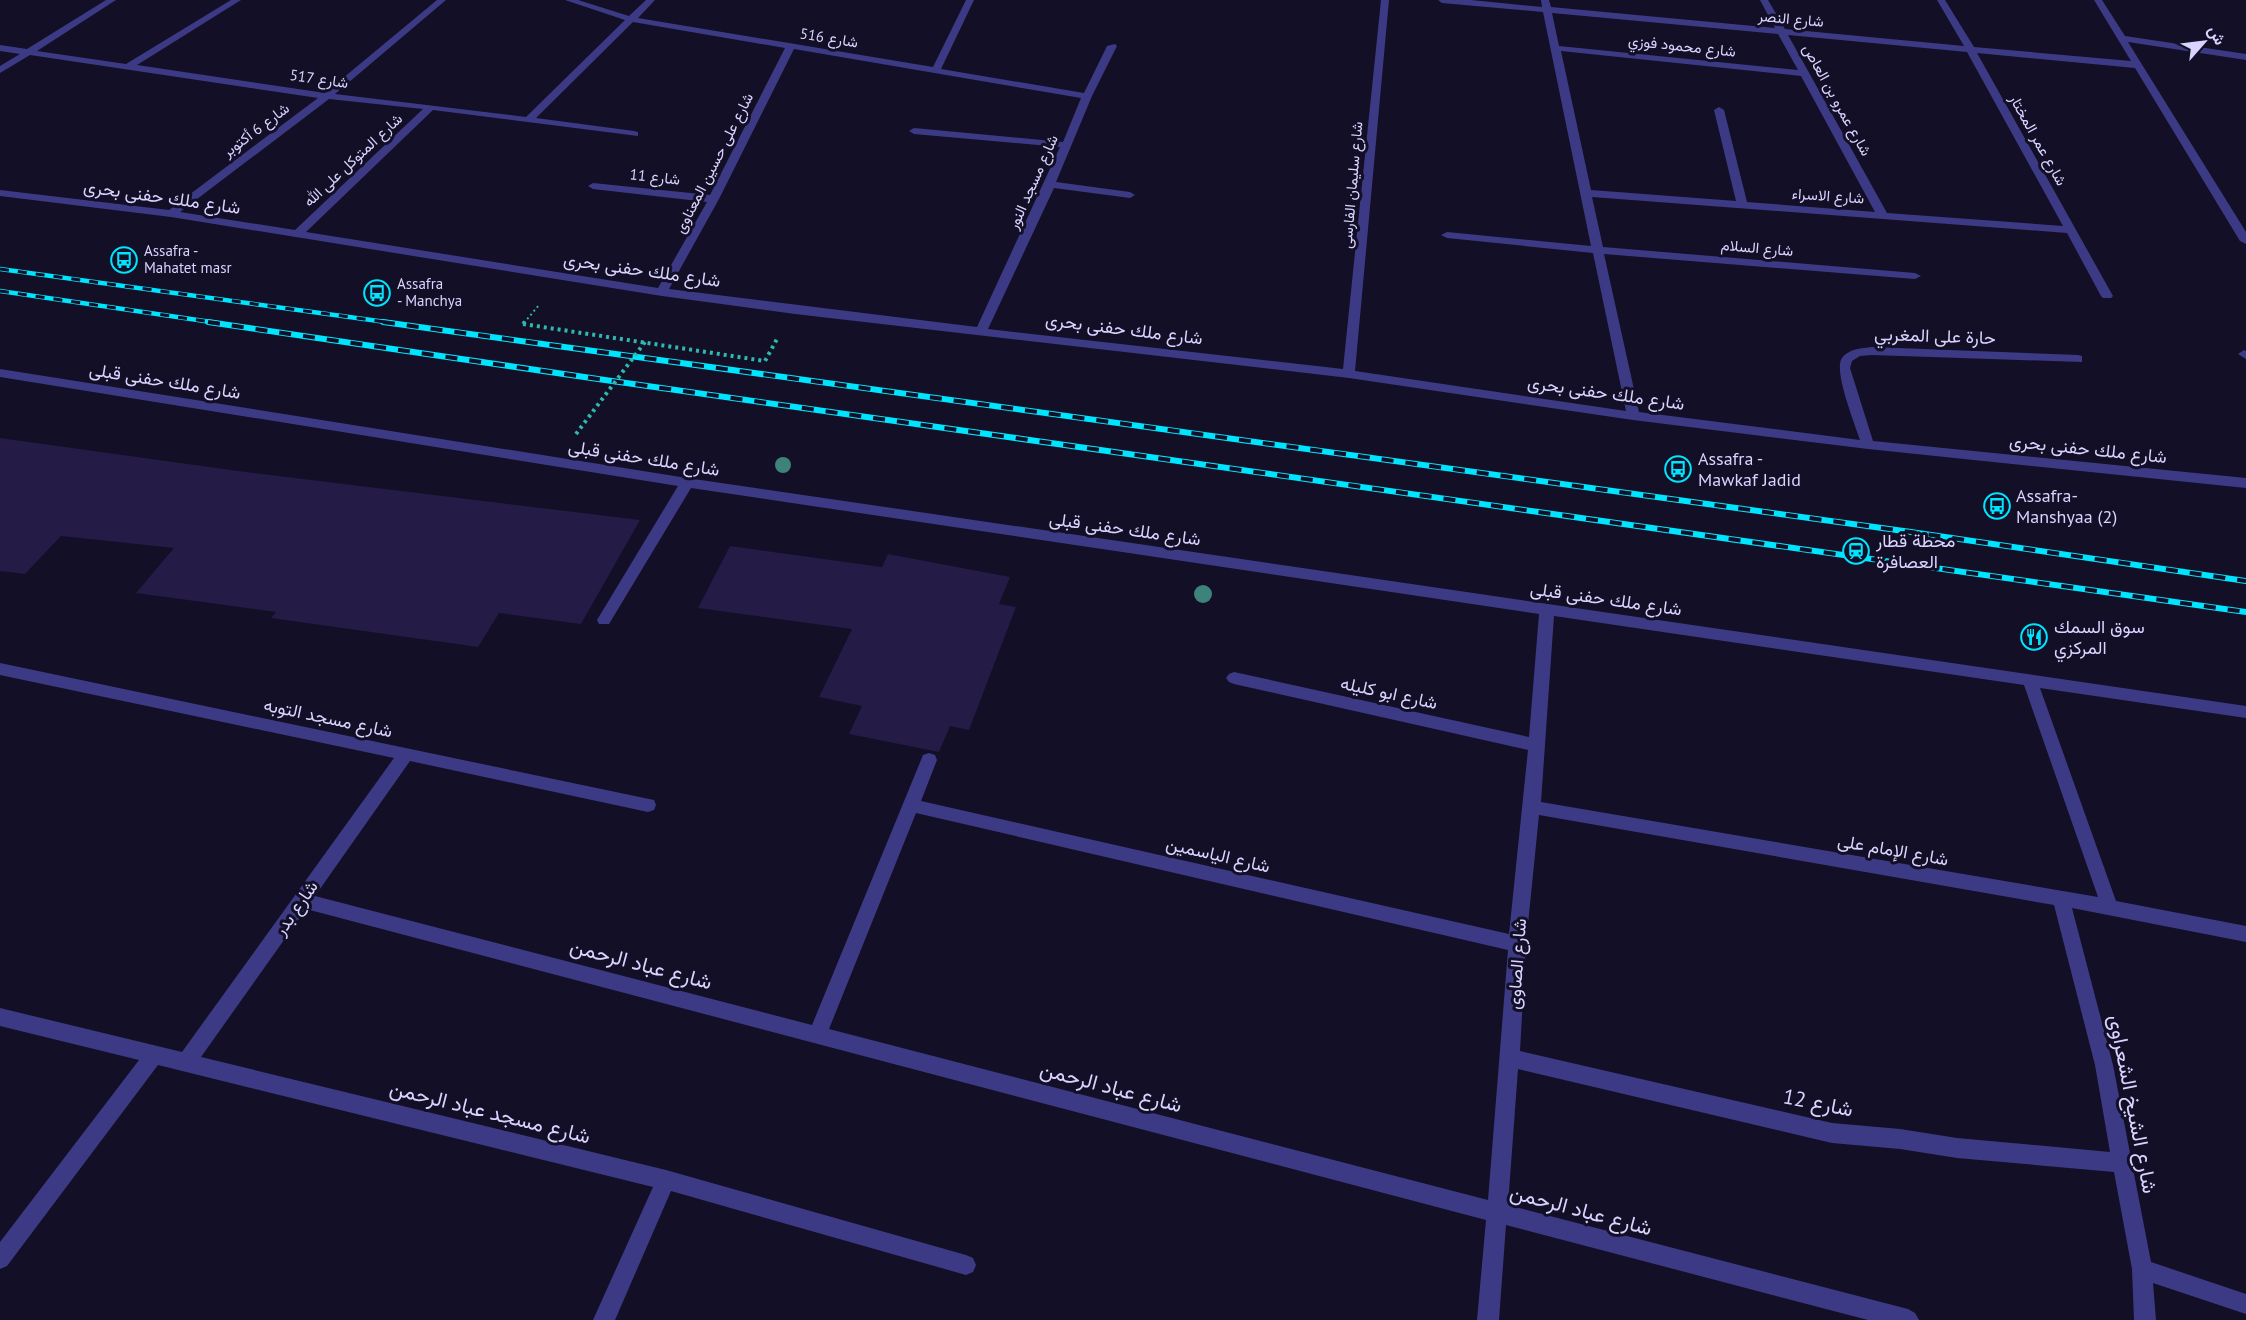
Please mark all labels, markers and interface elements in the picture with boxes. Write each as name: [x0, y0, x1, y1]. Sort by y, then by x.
street label: شارع النصر: [1756, 6, 1825, 33]
north arrow: [2174, 12, 2234, 72]
text: ش: [2204, 22, 2231, 48]
street label: شارع 516: [798, 24, 860, 53]
street label: شارع محمود فوزي: [1627, 30, 1737, 65]
street label: شارع عمرو بن العاص: [1797, 40, 1876, 160]
street label: شارع 517: [288, 65, 350, 94]
street label: شارع على حسين المعناوى: [670, 89, 759, 237]
street label: شارع عمر المختار: [2003, 90, 2072, 190]
street label: شارع 6 أكتوبر: [218, 98, 294, 163]
street label: شارع المتوكل على الله: [299, 109, 408, 212]
street label: شارع سليمان الفارسى: [1336, 120, 1369, 250]
street label: شارع مسجد النور: [1003, 131, 1064, 234]
street label: شارع 11: [629, 164, 681, 191]
street label: شارع ملك حفنى بحرى: [82, 174, 242, 220]
street label: شارع الاسراء: [1791, 184, 1865, 210]
street label: شارع السلام: [1720, 235, 1794, 262]
place label: Assafra - Mahatet masr: [144, 241, 232, 277]
bus stop icon: Assafra - Mahatet masr: [109, 245, 139, 275]
street label: شارع ملك حفنى بحرى: [562, 247, 722, 293]
place label: Assafra - Manchya: [397, 274, 462, 310]
bus stop icon: Assafra - Manchya: [362, 278, 392, 308]
street label: شارع ملك حفنى بحرى: [1044, 307, 1204, 351]
street label: حارة على المغربي: [1874, 322, 1996, 353]
street label: شارع ملك حفنى قبلى: [88, 357, 242, 405]
street label: شارع ملك حفنى بحرى: [1526, 370, 1686, 416]
street label: شارع ملك حفنى بحرى: [2008, 429, 2168, 469]
street label: شارع ملك حفنى قبلى: [567, 434, 721, 482]
place label: Assafra - Mawkaf Jadid: [1698, 447, 1801, 491]
bus stop icon: Assafra - Mawkaf Jadid: [1663, 454, 1693, 484]
place label: Assafra- Manshyaa (2): [2016, 484, 2117, 528]
bus stop icon: Assafra- Manshyaa (2): [1982, 491, 2012, 521]
street label: شارع ملك حفنى قبلى: [1048, 506, 1202, 552]
place label: محطة قطار العصافرة: [1875, 529, 1955, 573]
station icon: محطة قطار العصافرة: [1841, 536, 1871, 566]
street label: شارع ملك حفنى قبلى: [1529, 576, 1683, 622]
place label: سوق السمك المركزي: [2054, 615, 2145, 663]
restaurant icon: سوق السمك المركزي: [2019, 622, 2049, 652]
street label: شارع ابو كليله: [1338, 671, 1440, 715]
street label: شارع مسجد التوبه: [261, 693, 395, 743]
street label: شارع الإمام على: [1836, 828, 1950, 872]
street label: شارع الياسمين: [1164, 831, 1272, 879]
street label: شارع بدر: [268, 876, 324, 941]
street label: شارع الصاوى: [1502, 918, 1532, 1010]
street label: شارع عباد الرحمن: [567, 932, 715, 996]
street label: شارع الشيخ الشعراوى: [2102, 1012, 2164, 1196]
street label: شارع عباد الرحمن: [1037, 1055, 1185, 1119]
street label: شارع مسجد عباد الرحمن: [387, 1074, 593, 1150]
street label: شارع 12: [1781, 1083, 1855, 1123]
street label: شارع عباد الرحمن: [1507, 1178, 1655, 1242]

